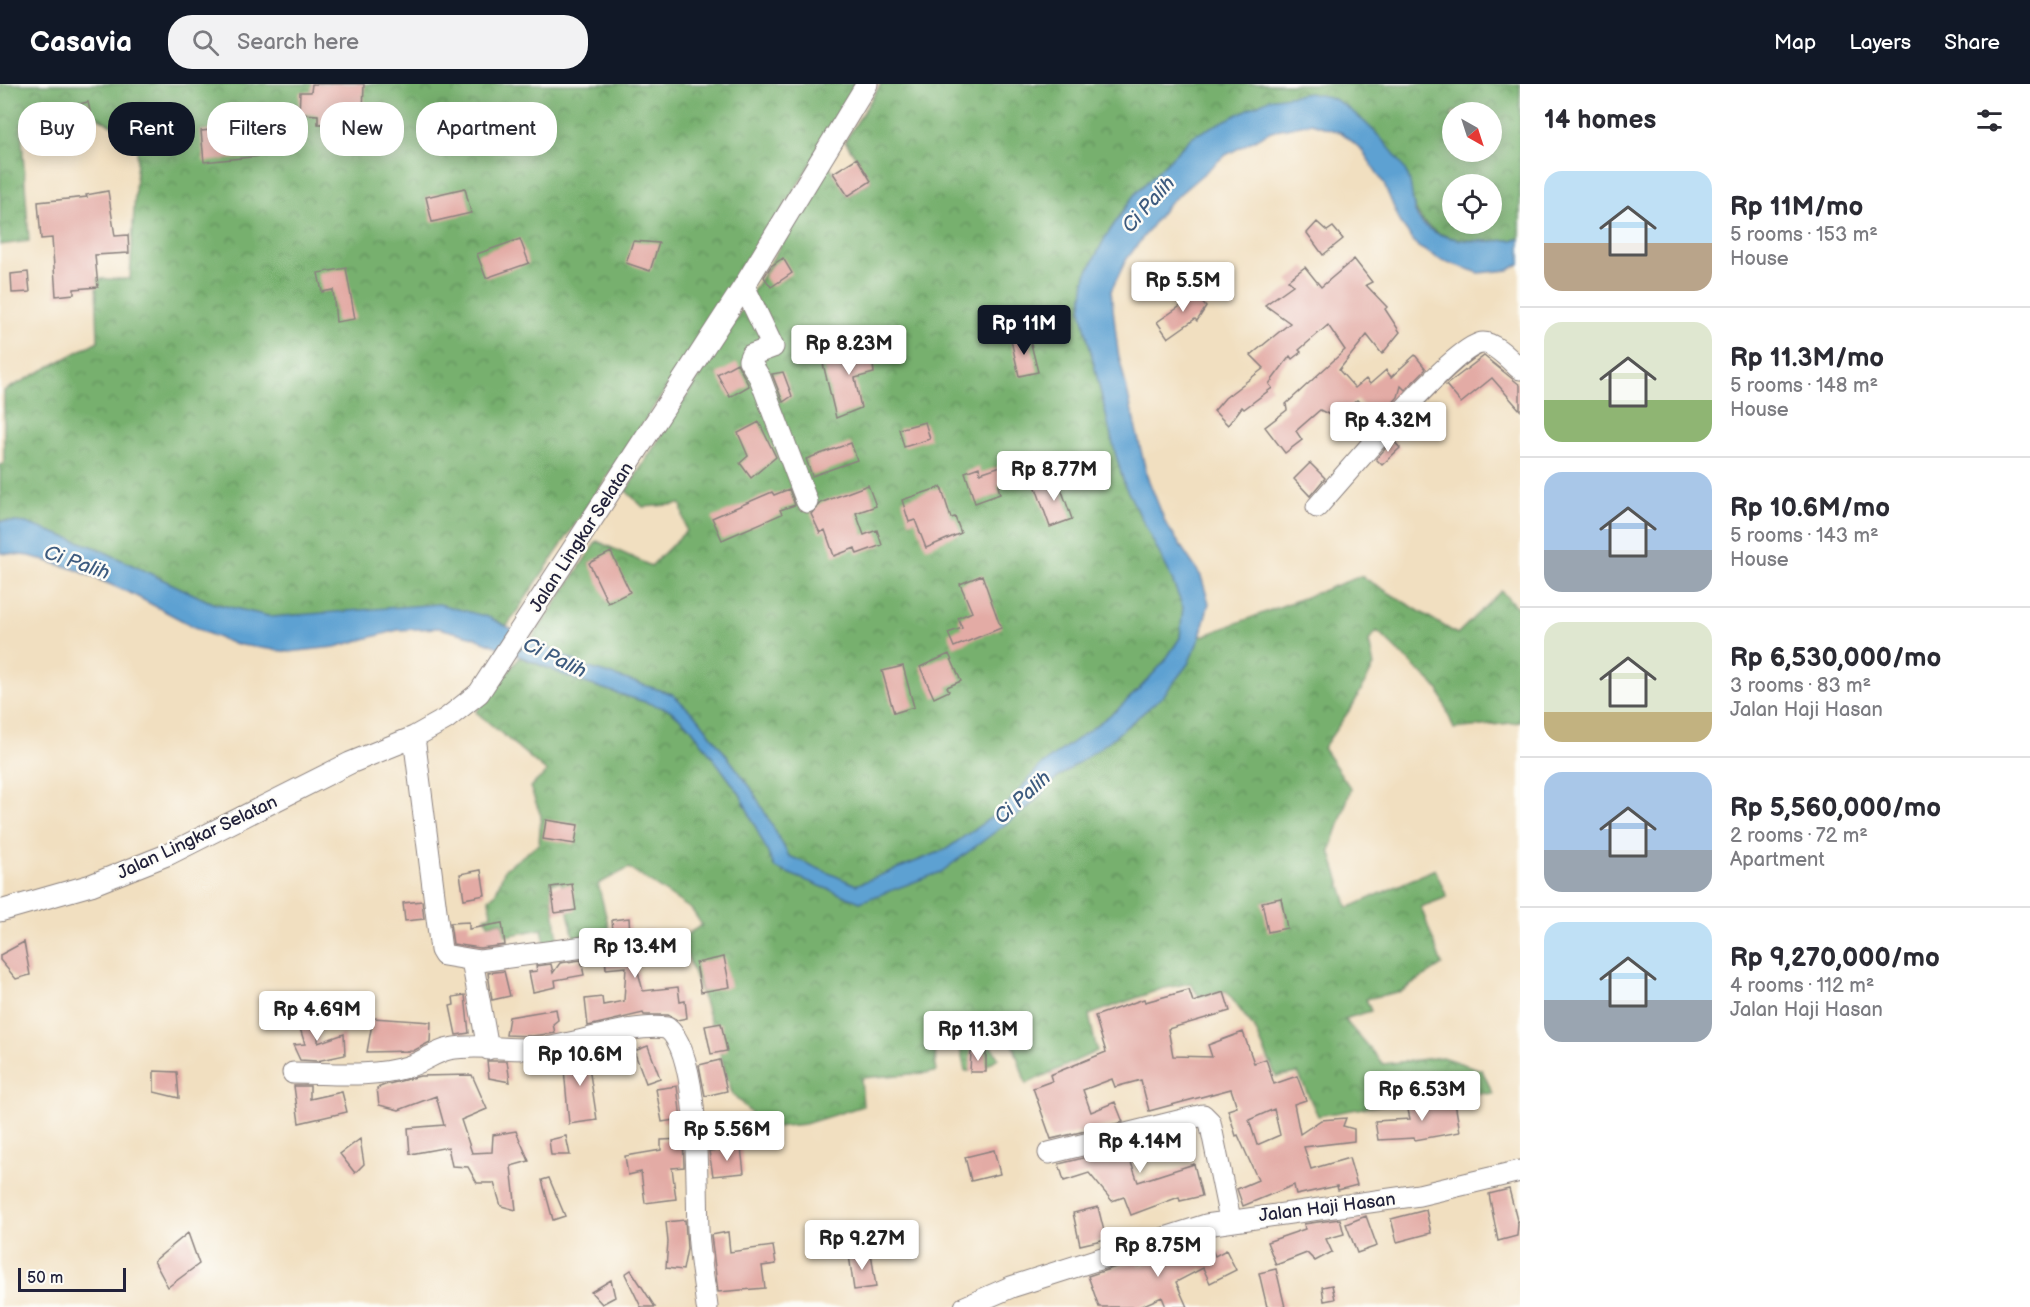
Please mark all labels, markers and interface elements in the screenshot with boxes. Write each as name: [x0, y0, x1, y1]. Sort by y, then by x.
search box: [168, 15, 588, 69]
text: Casavia: [30, 26, 132, 59]
icon: search: [189, 26, 222, 59]
text: Search here: [237, 29, 359, 56]
text: Map: [1774, 30, 1816, 55]
text: Layers: [1849, 30, 1911, 55]
text: Share: [1944, 30, 2000, 55]
chip: Buy: [18, 102, 96, 156]
chip: Rent: [108, 102, 195, 156]
chip: Filters: [207, 102, 308, 156]
chip: New: [320, 102, 404, 156]
chip: Apartment: [416, 102, 557, 156]
north arrow: [1442, 102, 1502, 162]
map controls: [1442, 102, 1502, 234]
icon: filters: [1973, 104, 2006, 137]
text: 14 homes: [1544, 105, 1656, 136]
water label: Ci Palih: [1117, 171, 1180, 238]
button: locate: [1442, 174, 1502, 234]
text: Rp 11M/mo: [1730, 192, 1863, 223]
icon: home: [1592, 195, 1664, 267]
text: 5 rooms · 153 m²: [1730, 223, 1878, 247]
text: House: [1730, 247, 1789, 271]
pin: Rp 5.5M: [1128, 262, 1238, 313]
text: Rp 5.5M: [1145, 269, 1221, 293]
pin: Rp 11M: [975, 305, 1073, 356]
text: Rp 11M: [992, 312, 1056, 336]
pin: Rp 8.23M: [787, 325, 911, 376]
text: Rp 8.23M: [805, 332, 893, 356]
text: Rp 11.3M/mo: [1730, 343, 1884, 374]
icon: home: [1592, 346, 1664, 418]
text: 5 rooms · 148 m²: [1730, 374, 1878, 398]
text: House: [1730, 398, 1789, 422]
pin: Rp 4.32M: [1326, 402, 1450, 453]
text: Rp 4.32M: [1344, 409, 1432, 433]
pin: Rp 8.77M: [992, 451, 1116, 502]
text: Rp 8.77M: [1011, 458, 1097, 482]
street label: Jalan Lingkar Selatan: [525, 459, 638, 616]
text: Rp 10.6M/mo: [1730, 493, 1890, 524]
icon: home: [1592, 496, 1664, 568]
text: 5 rooms · 143 m²: [1730, 524, 1879, 548]
water label: Ci Palih: [41, 541, 113, 585]
text: House: [1730, 548, 1789, 572]
water label: Ci Palih: [519, 632, 590, 684]
text: Rp 6,530,000/mo: [1730, 643, 1941, 674]
icon: home: [1592, 646, 1664, 718]
text: 3 rooms · 83 m²: [1730, 674, 1871, 698]
text: Jalan Haji Hasan: [1730, 698, 1883, 722]
water label: Ci Palih: [989, 766, 1056, 829]
street label: Jalan Lingkar Selatan: [114, 791, 281, 884]
text: Rp 5,560,000/mo: [1730, 793, 1941, 824]
icon: home: [1592, 796, 1664, 868]
text: 2 rooms · 72 m²: [1730, 824, 1868, 848]
text: Apartment: [1730, 848, 1825, 872]
pin: Rp 13.4M: [573, 928, 697, 979]
text: Rp 13.4M: [593, 935, 677, 959]
text: Rp 9,270,000/mo: [1730, 943, 1940, 974]
icon: home: [1592, 946, 1664, 1018]
text: 4 rooms · 112 m²: [1730, 974, 1874, 998]
pin: Rp 4.69M: [255, 991, 379, 1042]
text: Rp 4.69M: [273, 998, 361, 1022]
text: Jalan Haji Hasan: [1730, 998, 1883, 1022]
pin: Rp 11.3M: [916, 1011, 1040, 1062]
text: Rp 11.3M: [938, 1018, 1018, 1042]
pin: Rp 10.6M: [518, 1036, 642, 1087]
text: Rp 10.6M: [537, 1043, 623, 1067]
pin: Rp 6.53M: [1360, 1071, 1484, 1122]
text: Rp 6.53M: [1378, 1078, 1466, 1102]
pin: Rp 5.56M: [665, 1111, 789, 1162]
text: Rp 5.56M: [683, 1118, 771, 1142]
pin: Rp 4.14M: [1078, 1123, 1202, 1174]
text: Rp 4.14M: [1098, 1130, 1182, 1154]
street label: Jalan Haji Hasan: [1257, 1189, 1397, 1226]
pin: Rp 9.27M: [800, 1220, 924, 1271]
text: Rp 9.27M: [819, 1227, 905, 1251]
pin: Rp 8.75M: [1096, 1227, 1220, 1278]
text: Rp 8.75M: [1115, 1234, 1201, 1258]
scale bar: [18, 1265, 126, 1292]
text: 50 m: [27, 1269, 63, 1288]

